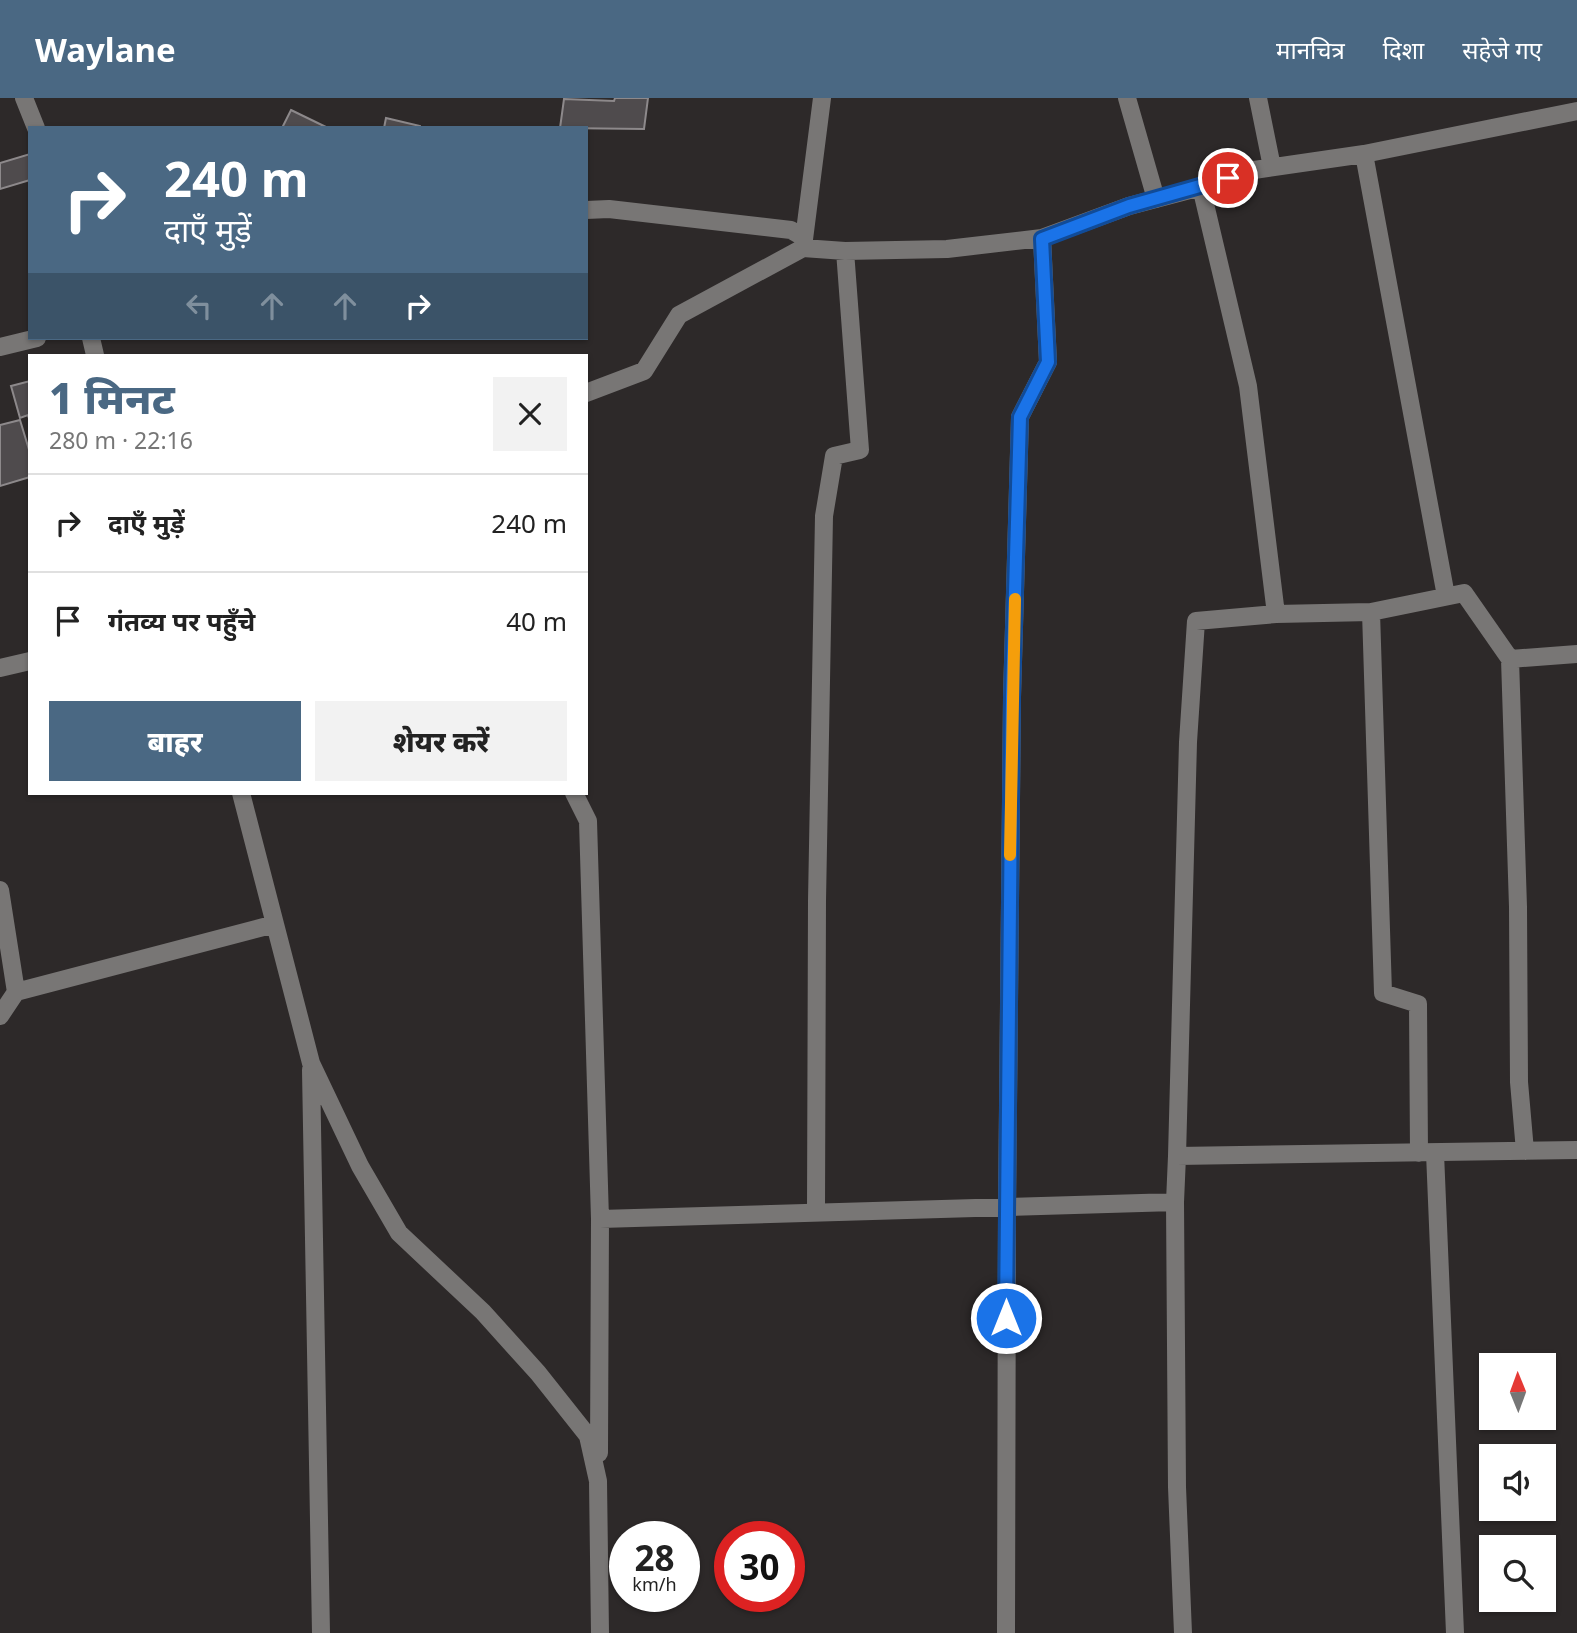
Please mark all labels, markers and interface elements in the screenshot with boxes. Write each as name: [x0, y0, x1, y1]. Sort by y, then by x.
text: Waylane: [35, 27, 176, 72]
text: मानचित्र: [1276, 33, 1345, 66]
text: दिशा: [1383, 33, 1424, 66]
text: सहेजे गए: [1462, 33, 1542, 66]
text: 240 m: [164, 145, 309, 211]
pin: [1198, 148, 1258, 208]
icon: right: [49, 154, 140, 245]
icon: arrive: [1209, 159, 1247, 197]
text: दाएँ मुड़ें: [164, 208, 252, 251]
icon: left: [180, 287, 218, 325]
icon: ahead: [253, 287, 291, 325]
icon: ahead: [326, 287, 364, 325]
icon: right: [399, 287, 437, 325]
text: 1 मिनट: [49, 369, 175, 426]
button: close: [493, 377, 567, 451]
text: 280 m · 22:16: [49, 424, 193, 456]
icon: right: [49, 504, 87, 542]
text: दाएँ मुड़ें: [108, 505, 185, 541]
text: 240 m: [491, 505, 567, 541]
icon: arrive: [49, 602, 87, 640]
text: गंतव्य पर पहुँचे: [108, 603, 255, 639]
text: 40 m: [506, 603, 567, 639]
button: बाहर: [49, 701, 301, 781]
button: शेयर करें: [315, 701, 567, 781]
position arrow: [969, 1281, 1043, 1355]
north arrow: [1479, 1353, 1556, 1430]
map controls: [1479, 1353, 1556, 1612]
button: sound: [1479, 1444, 1556, 1521]
speed limit sign: 30: [714, 1521, 805, 1612]
text: 28: [634, 1534, 675, 1581]
button: search: [1479, 1535, 1556, 1612]
text: km/h: [632, 1572, 677, 1596]

